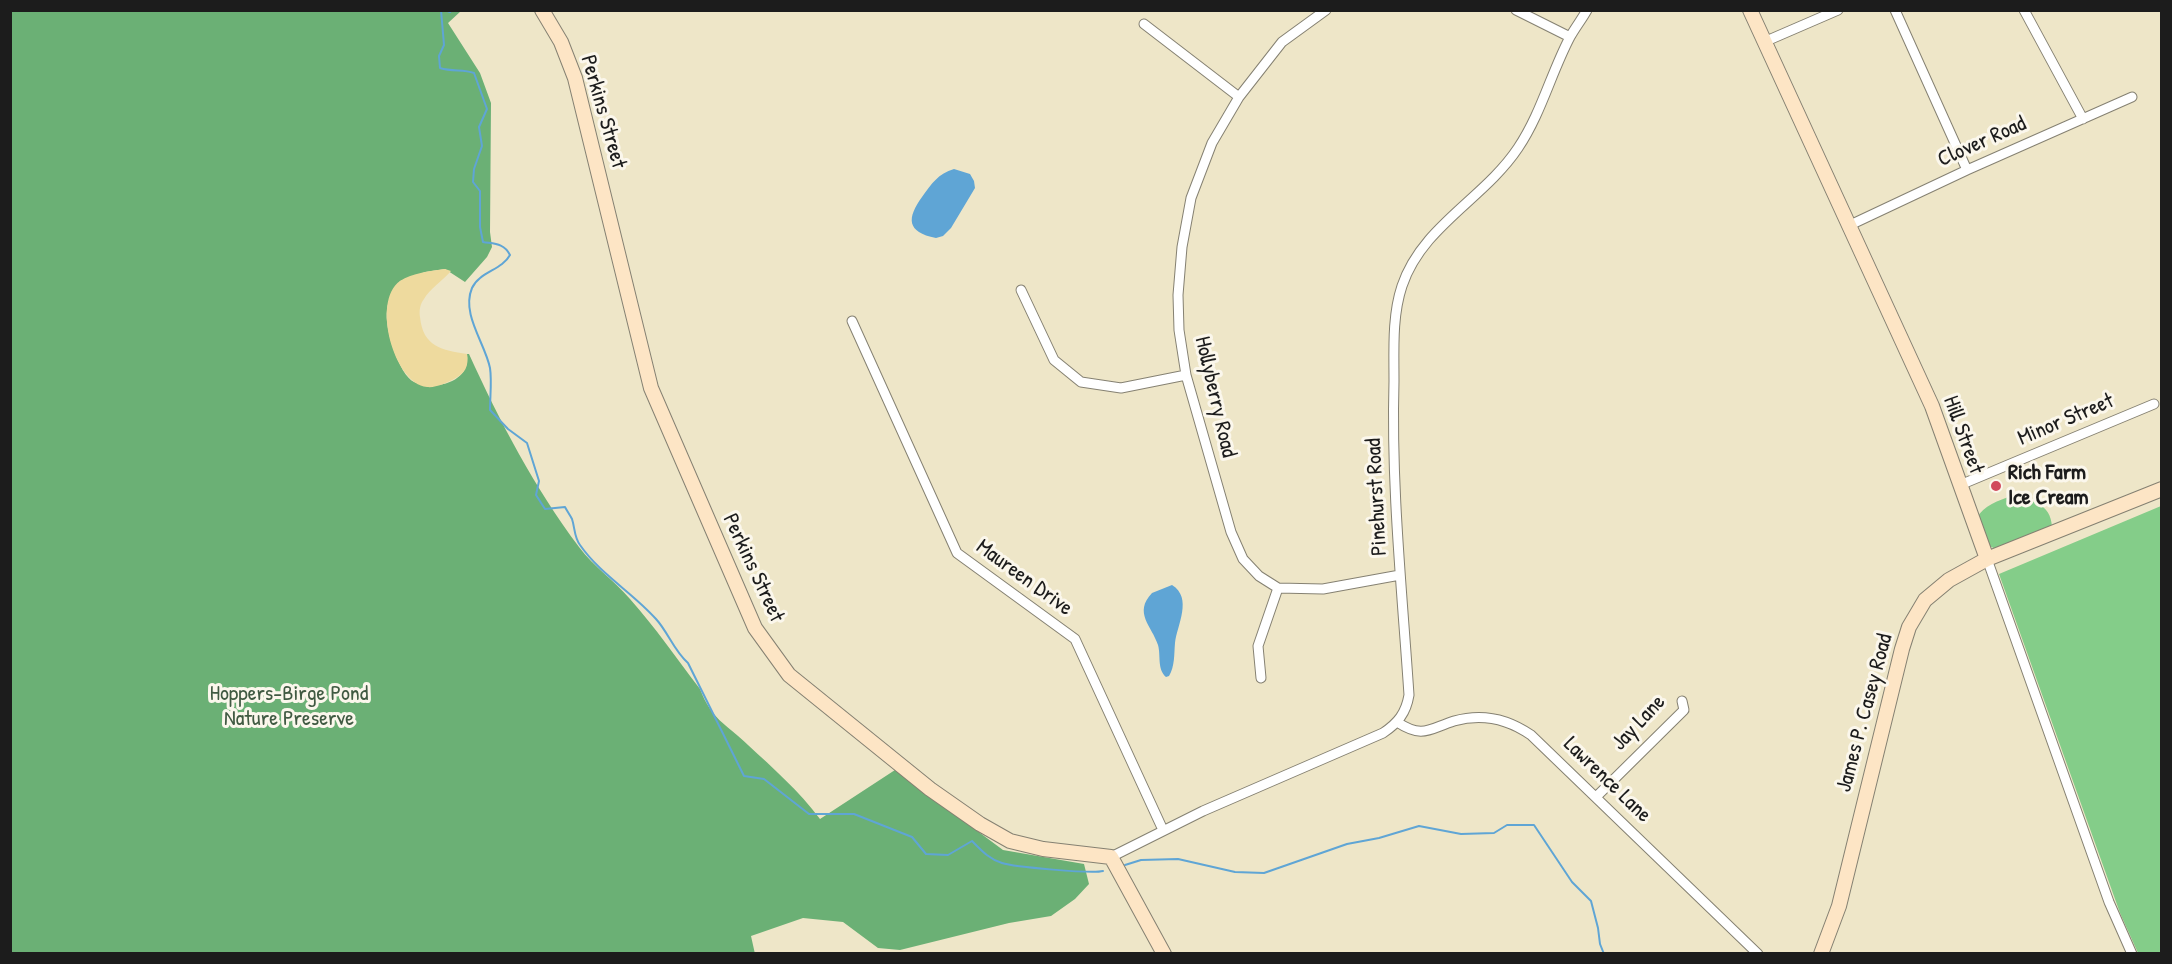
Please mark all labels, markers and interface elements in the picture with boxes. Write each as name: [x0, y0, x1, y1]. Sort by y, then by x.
street label: Perkins Street: [574, 52, 632, 172]
street label: Clover Road: [1934, 111, 2030, 173]
street label: Hollyberry Road: [1188, 334, 1242, 460]
street label: Minor Street: [2014, 388, 2118, 452]
street label: Hill Street: [1937, 392, 1989, 478]
street label: Pinehurst Road: [1361, 437, 1393, 557]
place label: Rich Farm Ice Cream: [2008, 460, 2088, 512]
marker: Rich Farm Ice Cream: [1989, 479, 2003, 493]
street label: Perkins Street: [716, 510, 790, 626]
street label: Maureen Drive: [971, 534, 1077, 622]
street label: James P. Casey Road: [1831, 631, 1899, 795]
park label: Hoppers-Birge Pond Nature Preserve: [210, 681, 368, 732]
street label: Jay Lane: [1607, 690, 1671, 756]
street label: Lawrence Lane: [1558, 732, 1656, 828]

